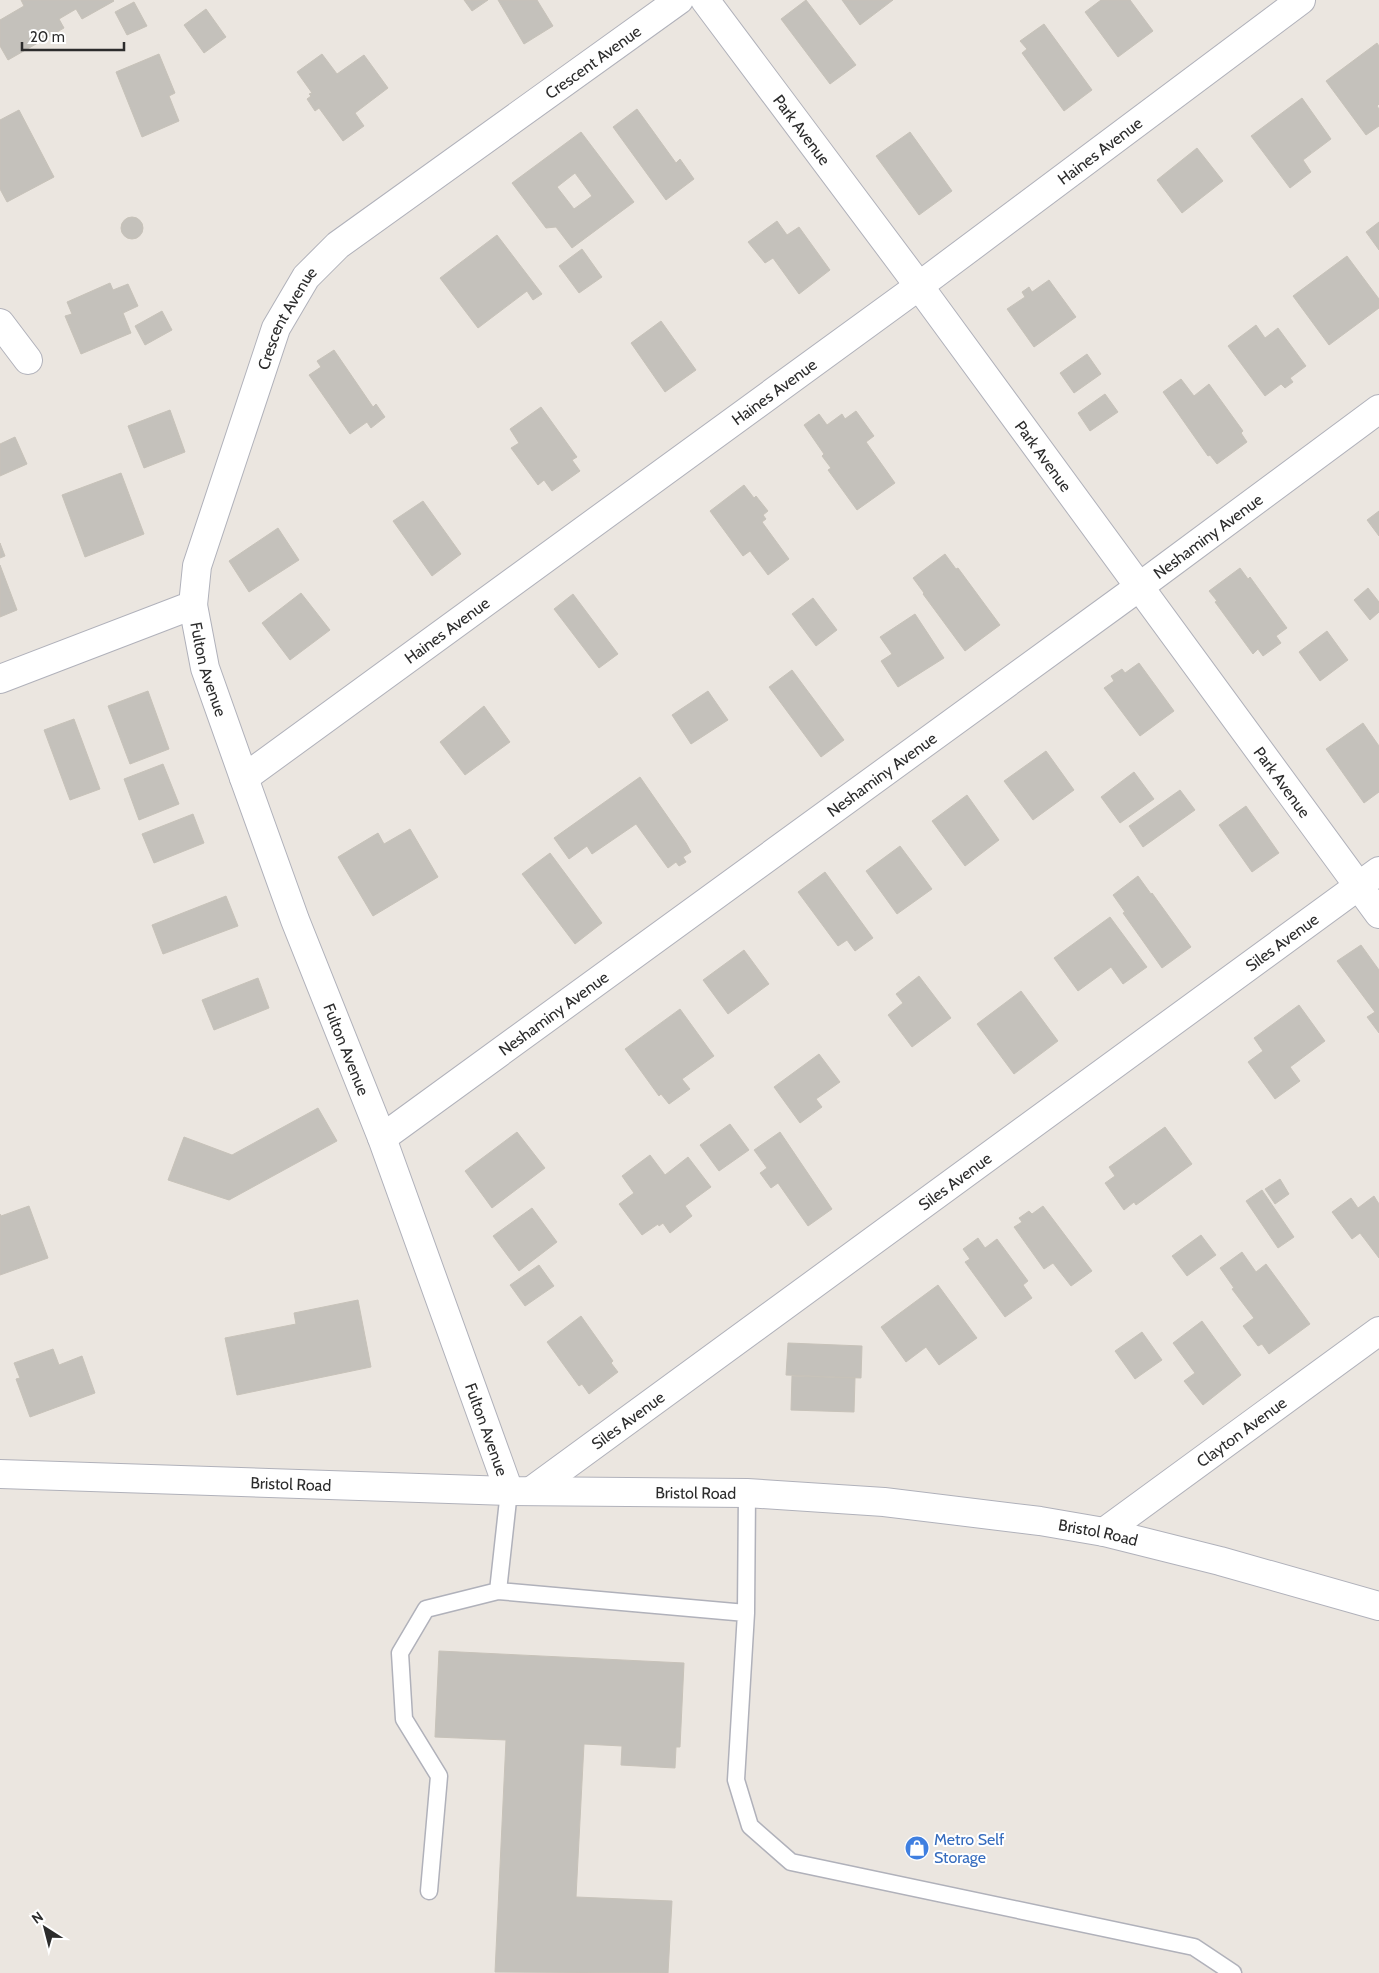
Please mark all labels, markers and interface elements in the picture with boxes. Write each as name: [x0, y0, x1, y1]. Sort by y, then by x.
scale bar: [22, 20, 125, 52]
street label: Crescent Avenue: [542, 21, 645, 103]
text: 20 m: [30, 28, 65, 46]
street label: Park Avenue: [769, 91, 834, 169]
street label: Haines Avenue: [1054, 113, 1146, 189]
street label: Crescent Avenue: [254, 263, 321, 372]
street label: Haines Avenue: [728, 355, 821, 429]
street label: Park Avenue: [1011, 417, 1075, 496]
street label: Neshaminy Avenue: [1150, 490, 1266, 583]
street label: Haines Avenue: [401, 593, 493, 668]
street label: Fulton Avenue: [186, 620, 230, 719]
street label: Neshaminy Avenue: [823, 729, 940, 821]
street label: Park Avenue: [1250, 743, 1314, 821]
street label: Siles Avenue: [1242, 910, 1322, 975]
street label: Neshaminy Avenue: [495, 967, 612, 1060]
street label: Fulton Avenue: [319, 1001, 373, 1098]
street label: Siles Avenue: [915, 1149, 995, 1214]
street label: Fulton Avenue: [461, 1380, 512, 1478]
street label: Siles Avenue: [588, 1388, 668, 1454]
street label: Clayton Avenue: [1193, 1393, 1290, 1471]
street label: Bristol Road: [250, 1473, 332, 1495]
street label: Bristol Road: [655, 1483, 736, 1503]
street label: Bristol Road: [1057, 1515, 1140, 1550]
place label: Metro Self Storage: [934, 1830, 1005, 1867]
shop icon: Metro Self Storage: [904, 1835, 930, 1861]
north arrow: [20, 1903, 70, 1953]
text: N: [28, 1907, 47, 1928]

